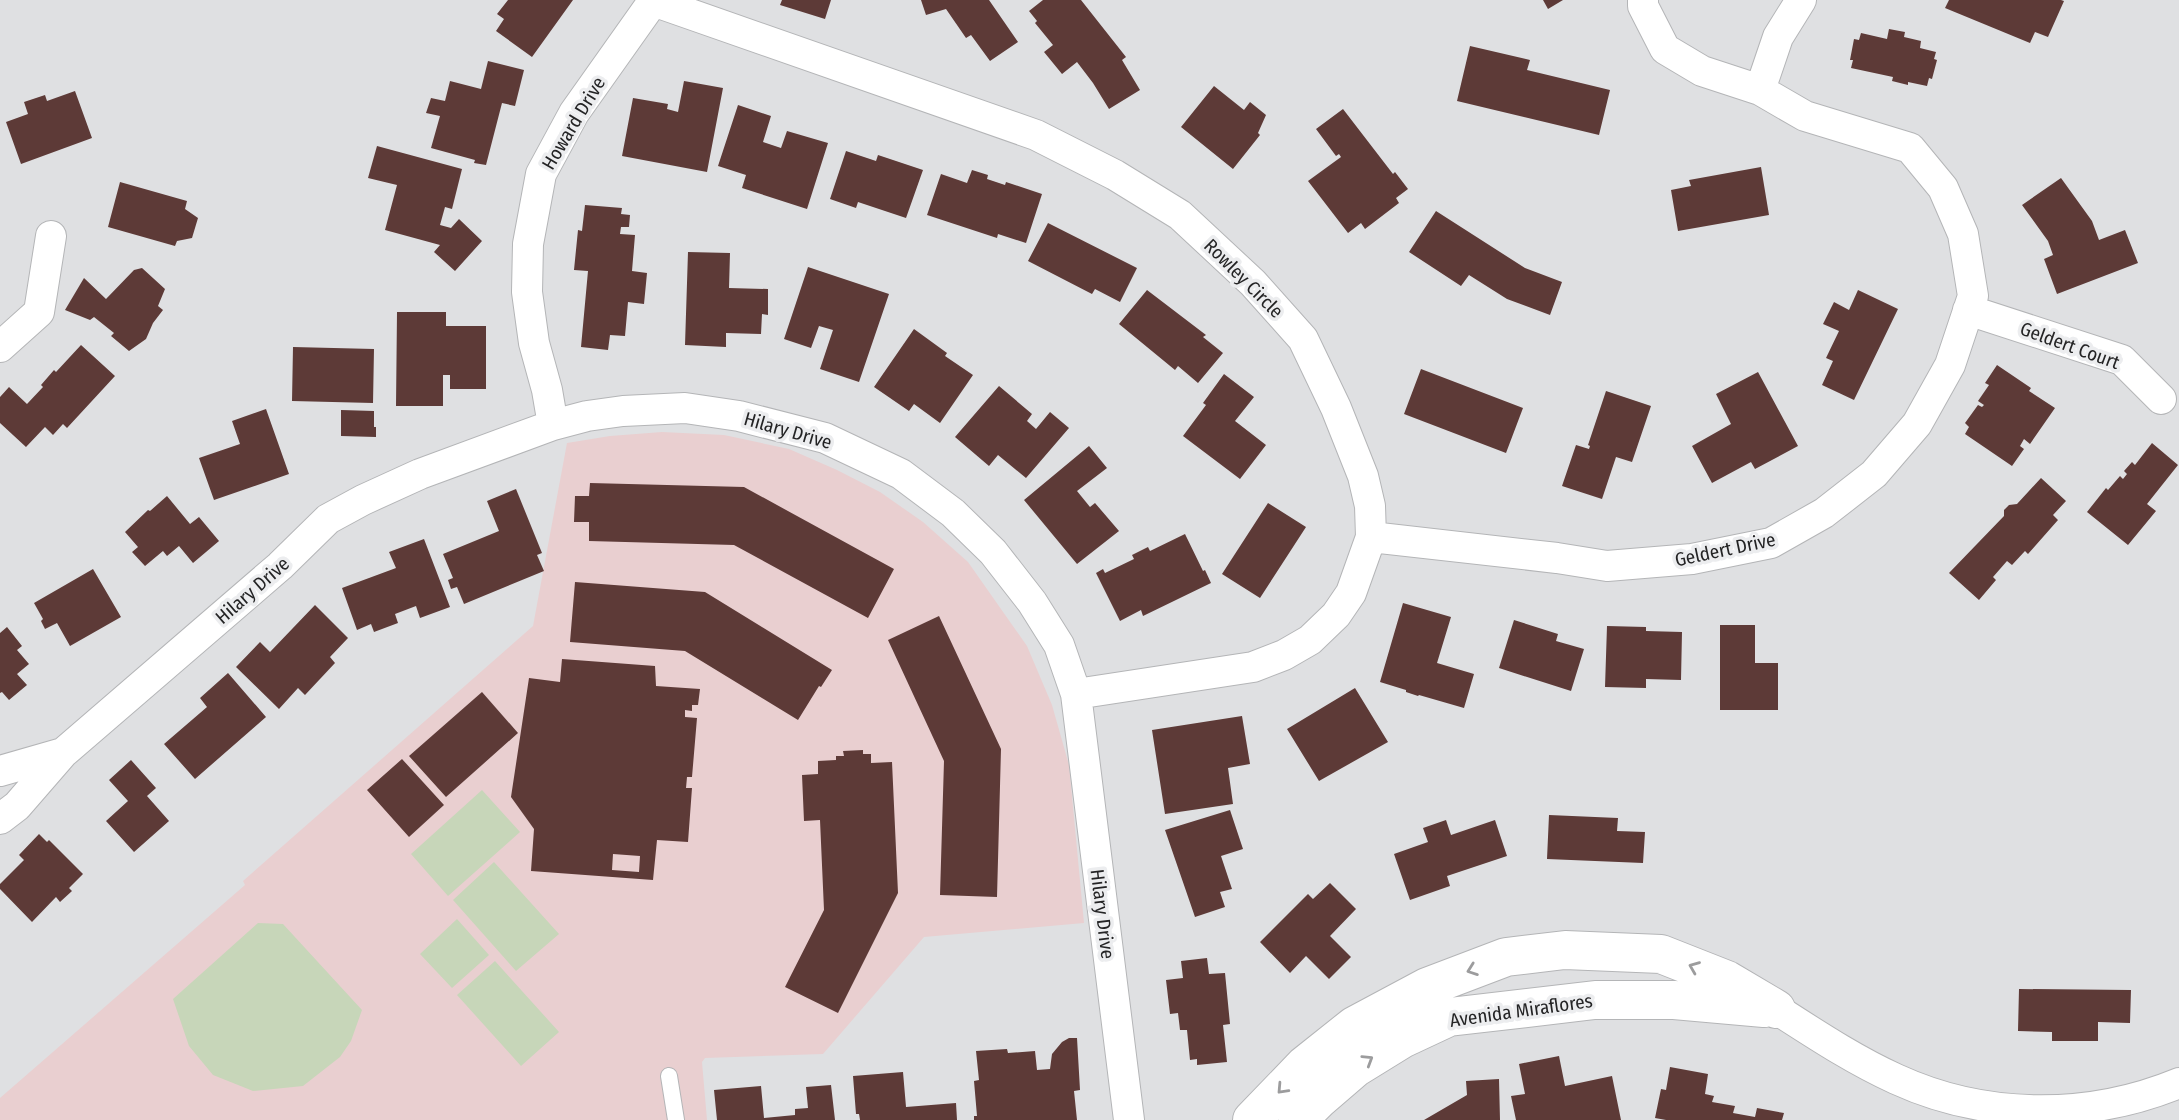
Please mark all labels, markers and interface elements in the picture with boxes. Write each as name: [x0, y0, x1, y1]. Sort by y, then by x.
street label: Howard Drive: [537, 73, 610, 174]
street label: Rowley Circle: [1199, 234, 1288, 323]
street label: Geldert Court: [2017, 317, 2123, 374]
street label: Hilary Drive: [741, 407, 834, 454]
street label: Geldert Drive: [1673, 528, 1778, 571]
street label: Hilary Drive: [211, 552, 294, 629]
street label: Hilary Drive: [1086, 868, 1119, 960]
one-way arrow: [1467, 961, 1479, 975]
one-way arrow: [1689, 961, 1701, 975]
street label: Avenida Miraflores: [1448, 989, 1594, 1032]
one-way arrow: [1361, 1056, 1374, 1069]
one-way arrow: [1278, 1081, 1290, 1094]

